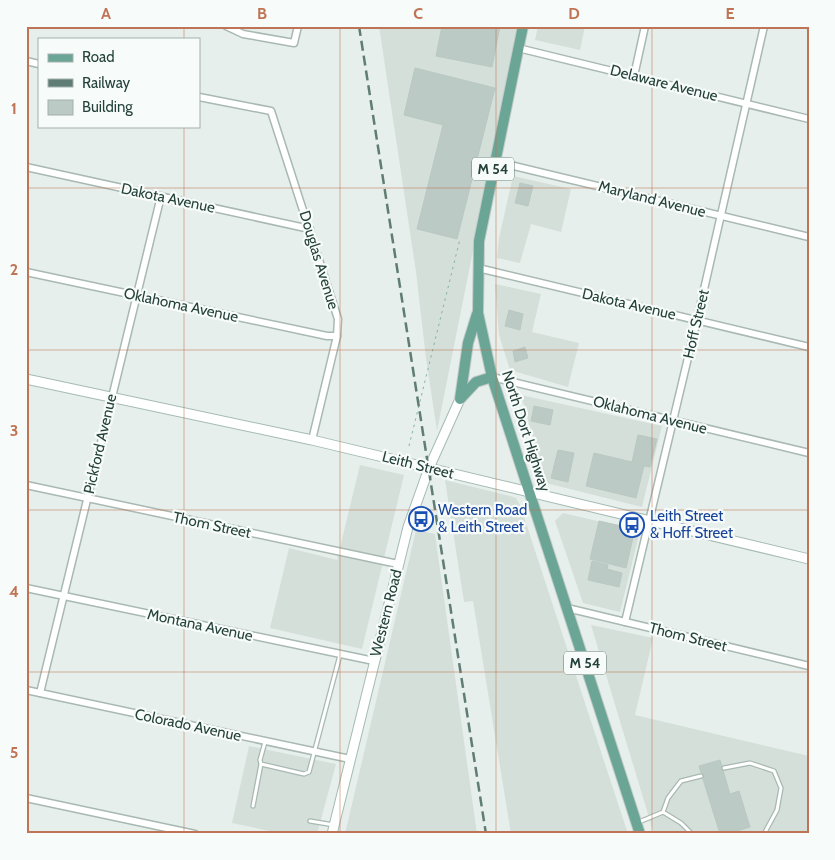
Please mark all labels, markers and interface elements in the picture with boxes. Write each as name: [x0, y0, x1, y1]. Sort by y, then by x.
text: A: [101, 4, 111, 23]
text: B: [257, 4, 267, 23]
text: C: [413, 4, 423, 23]
text: D: [568, 4, 580, 23]
text: E: [725, 4, 735, 23]
legend: [38, 38, 200, 128]
text: Road: [82, 48, 115, 66]
street label: Delaware Avenue: [608, 61, 720, 105]
text: Railway: [82, 74, 131, 92]
text: Building: [82, 98, 133, 116]
text: 1: [11, 99, 17, 118]
road number: M 54: [472, 157, 514, 180]
street label: Maryland Avenue: [596, 177, 708, 221]
street label: Dakota Avenue: [119, 179, 217, 217]
street label: Douglas Avenue: [295, 208, 343, 312]
text: 2: [10, 260, 18, 279]
street label: Oklahoma Avenue: [122, 284, 240, 326]
street label: Dakota Avenue: [580, 284, 678, 324]
street label: Hoff Street: [679, 288, 713, 360]
street label: North Dort Highway: [498, 368, 554, 494]
street label: Pickford Avenue: [80, 392, 120, 496]
street label: Oklahoma Avenue: [591, 392, 709, 438]
text: 3: [10, 421, 18, 440]
street label: Leith Street: [380, 447, 456, 483]
place label: Western Road & Leith Street: [438, 501, 527, 536]
bus stop icon: Western Road & Leith Street: [408, 506, 434, 532]
place label: Leith Street & Hoff Street: [650, 507, 733, 542]
street label: Thom Street: [171, 508, 253, 542]
bus stop icon: Leith Street & Hoff Street: [619, 512, 645, 538]
street label: Western Road: [366, 568, 406, 658]
text: 4: [9, 582, 19, 601]
street label: Montana Avenue: [146, 605, 255, 645]
street label: Thom Street: [647, 619, 729, 655]
road number: M 54: [564, 651, 606, 674]
street label: Colorado Avenue: [133, 705, 243, 745]
text: 5: [10, 743, 18, 762]

